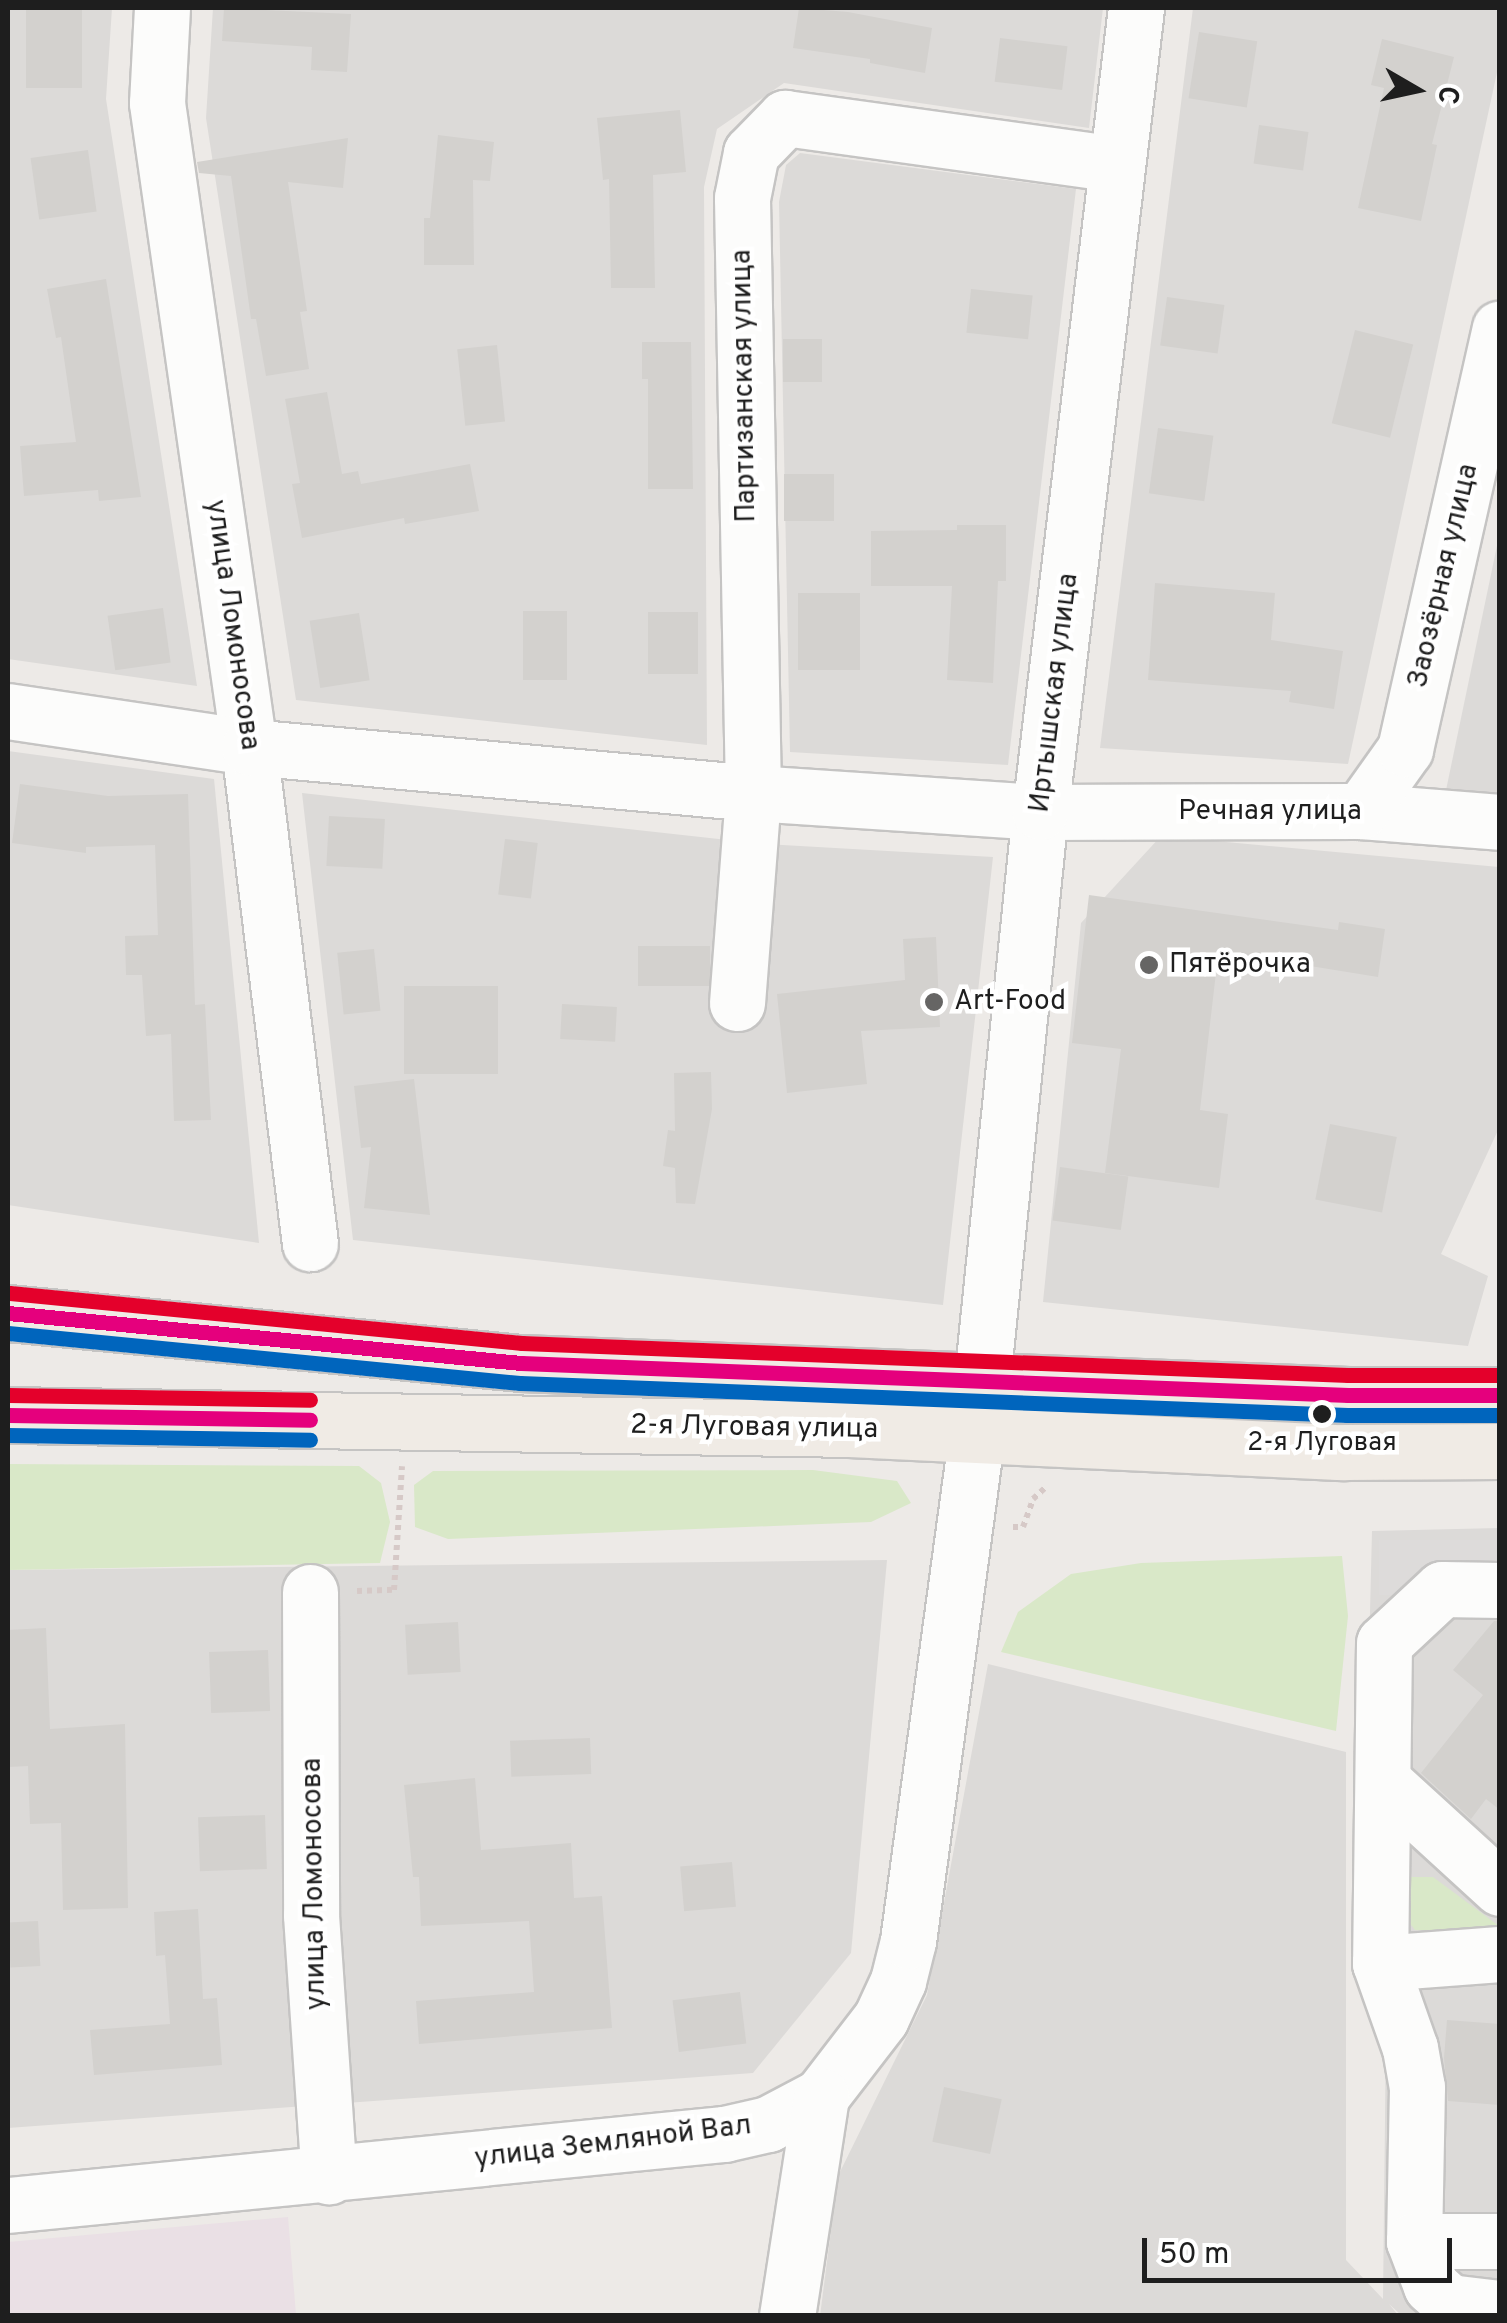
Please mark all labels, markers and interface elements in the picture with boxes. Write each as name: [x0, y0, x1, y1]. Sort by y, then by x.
north arrow: [1367, 40, 1467, 140]
text: С: [1427, 83, 1466, 106]
street label: Партизанская улица: [726, 249, 764, 523]
street label: Заозёрная улица: [1402, 461, 1486, 691]
street label: улица Ломоносова: [198, 498, 266, 752]
street label: Иртышская улица: [1024, 571, 1086, 815]
street label: Речная улица: [1178, 795, 1362, 829]
place label: Пятёрочка: [1169, 948, 1311, 982]
marker: Пятёрочка: [1138, 954, 1160, 976]
place label: Art-Food: [954, 985, 1066, 1019]
marker: Art-Food: [923, 991, 945, 1013]
marker: 2-я Луговая: [1312, 1404, 1332, 1424]
street label: 2-я Луговая улица: [630, 1409, 878, 1447]
place label: 2-я Луговая: [1247, 1428, 1397, 1460]
street label: улица Ломоносова: [296, 1757, 334, 2011]
street label: улица Земляной Вал: [473, 2109, 753, 2177]
scale bar: [1147, 2218, 1457, 2280]
text: 50 m: [1159, 2237, 1229, 2274]

